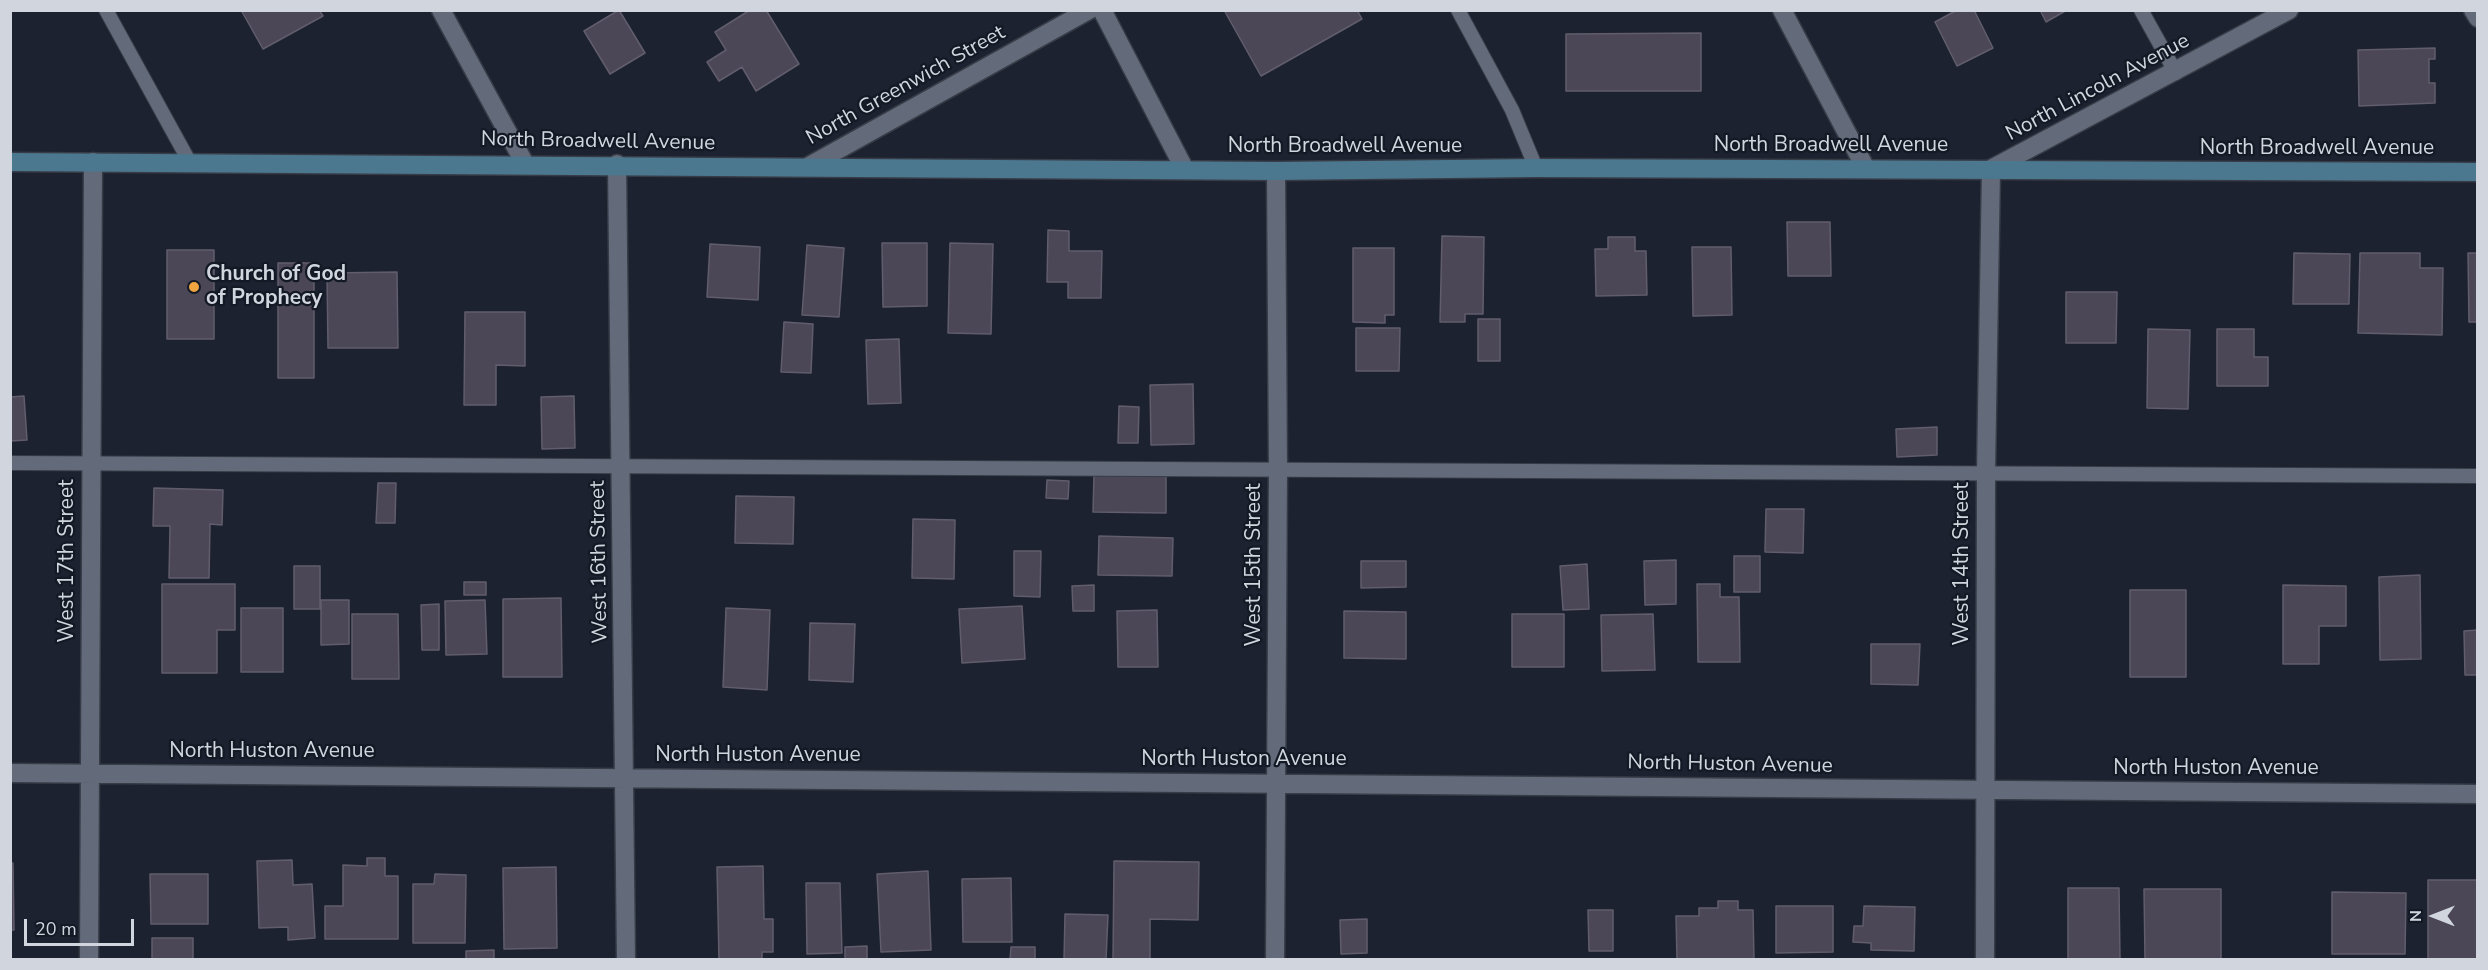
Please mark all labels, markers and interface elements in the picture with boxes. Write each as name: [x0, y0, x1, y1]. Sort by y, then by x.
street label: North Greenwich Street: [802, 21, 1010, 151]
street label: North Lincoln Avenue: [2002, 29, 2194, 147]
street label: North Broadwell Avenue: [481, 127, 715, 157]
street label: North Broadwell Avenue: [1714, 133, 1948, 159]
street label: North Broadwell Avenue: [1228, 134, 1462, 160]
street label: North Broadwell Avenue: [2200, 136, 2434, 162]
place label: Church of God of Prophecy: [206, 262, 346, 312]
marker: Church of God of Prophecy: [187, 280, 201, 294]
street label: West 17th Street: [55, 480, 81, 642]
street label: West 16th Street: [586, 480, 614, 644]
street label: West 14th Street: [1950, 483, 1976, 645]
street label: West 15th Street: [1242, 484, 1268, 646]
street label: North Huston Avenue: [169, 739, 375, 765]
street label: North Huston Avenue: [655, 743, 861, 769]
street label: North Huston Avenue: [1141, 747, 1347, 773]
street label: North Huston Avenue: [1627, 751, 1833, 779]
street label: North Huston Avenue: [2113, 756, 2319, 782]
north arrow: [2404, 886, 2464, 946]
scale bar: [27, 907, 136, 945]
text: N: [2405, 910, 2427, 922]
text: 20 m: [35, 917, 77, 941]

